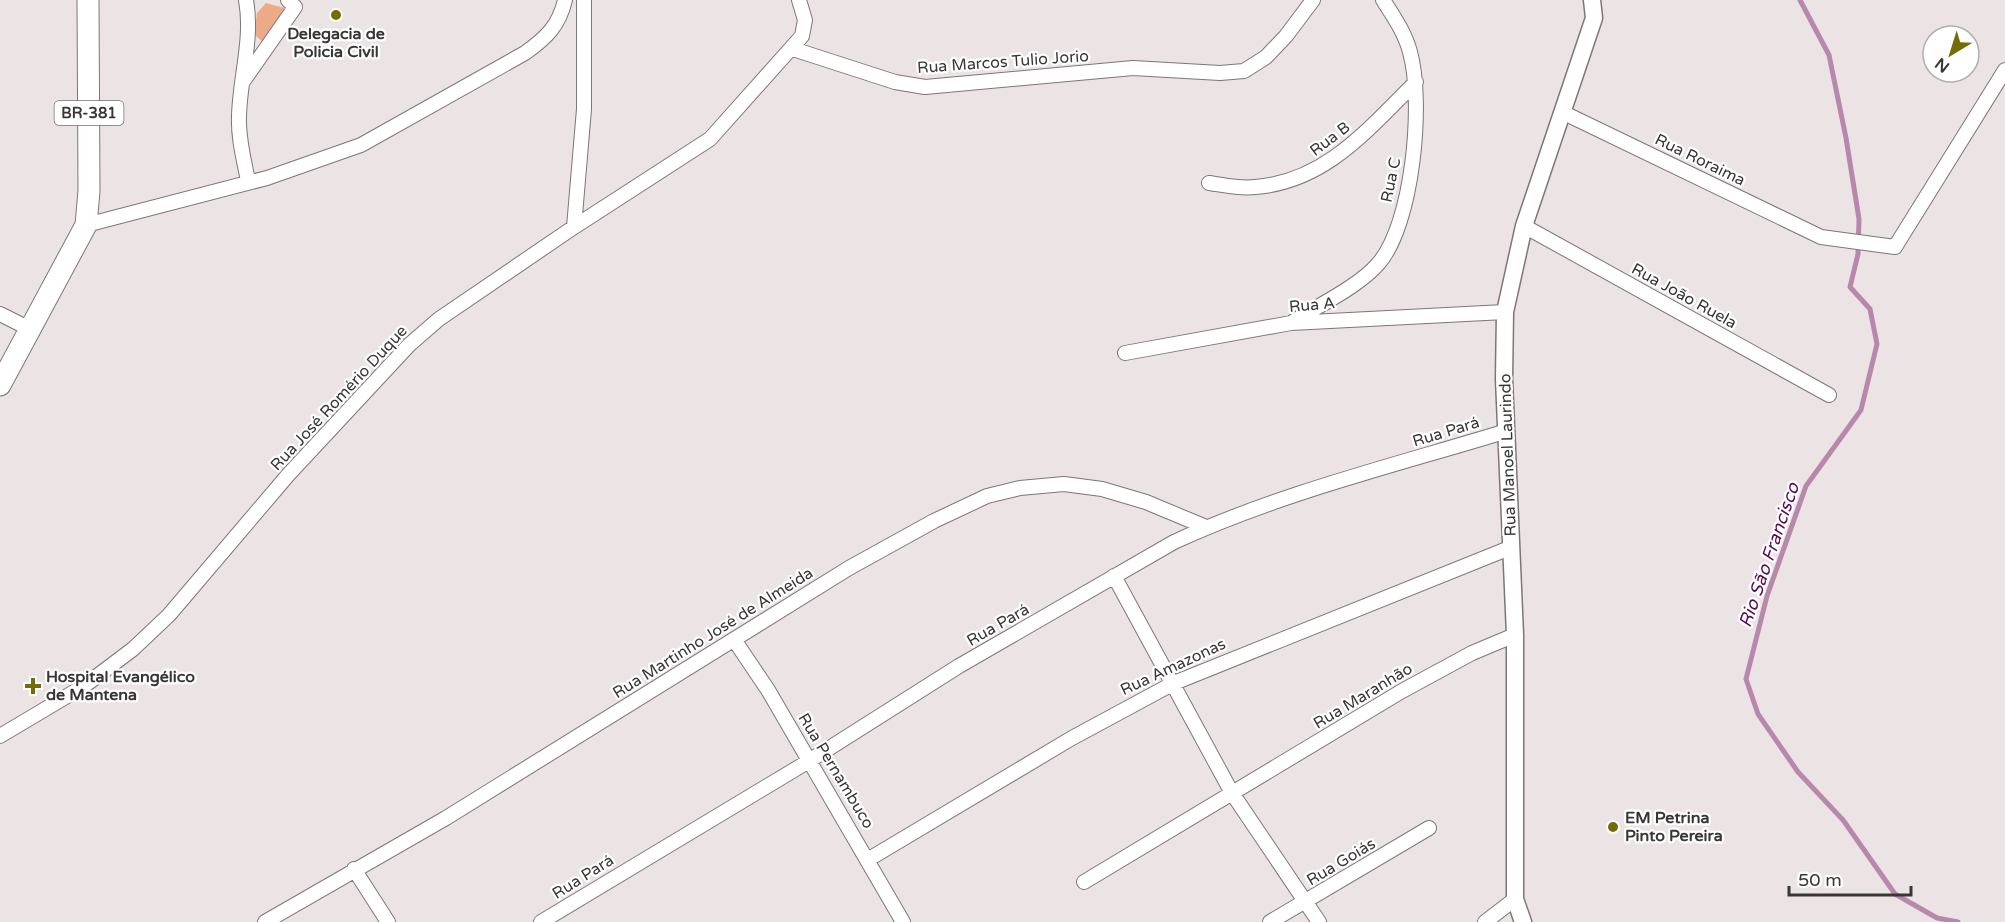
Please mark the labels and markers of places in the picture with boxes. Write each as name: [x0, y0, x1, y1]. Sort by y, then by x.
marker: Delegacia de Policia Civil: [329, 8, 343, 22]
place label: Delegacia de Policia Civil: [287, 24, 385, 62]
place label: Hospital Evangélico de Mantena: [46, 667, 195, 705]
marker: Hospital Evangélico de Mantena: [24, 677, 42, 695]
place label: EM Petrina Pinto Pereira: [1625, 808, 1723, 846]
marker: EM Petrina Pinto Pereira: [1606, 820, 1620, 834]

